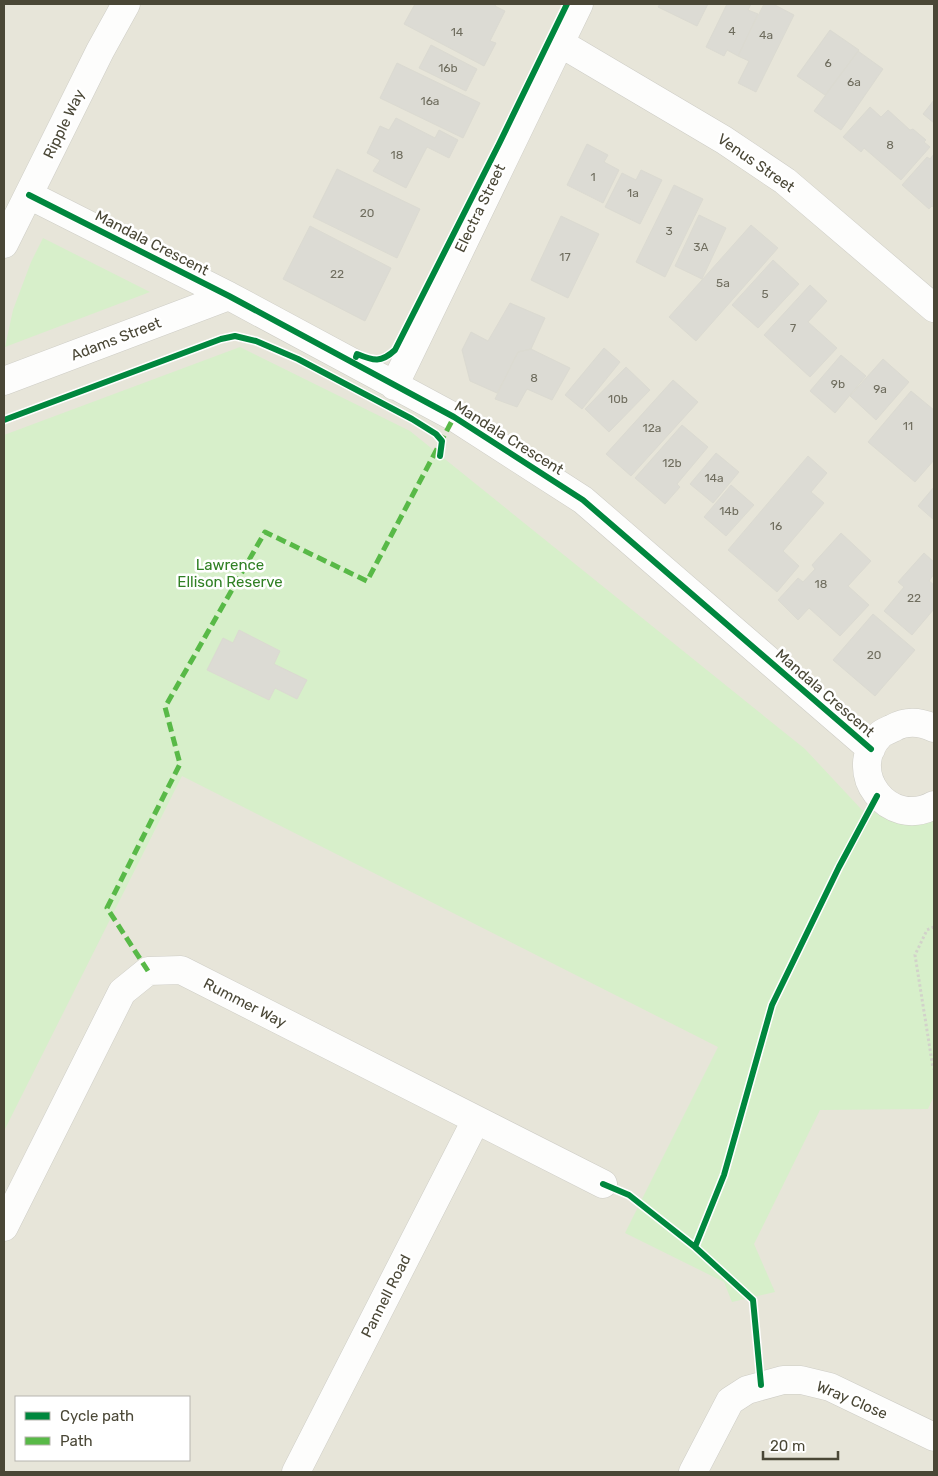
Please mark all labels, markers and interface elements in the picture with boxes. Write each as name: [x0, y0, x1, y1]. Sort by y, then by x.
house number: 4: [728, 24, 736, 38]
house number: 14: [451, 25, 464, 39]
house number: 4a: [759, 28, 773, 42]
house number: 6: [824, 56, 832, 70]
house number: 16b: [438, 61, 458, 75]
house number: 6a: [847, 75, 861, 89]
street label: Ripple Way: [39, 86, 89, 162]
house number: 16a: [421, 94, 440, 108]
street label: Venus Street: [714, 130, 798, 196]
house number: 8: [886, 138, 894, 152]
house number: 18: [391, 148, 403, 162]
street label: Electra Street: [451, 161, 509, 255]
house number: 1: [590, 170, 596, 184]
house number: 1a: [627, 186, 639, 200]
house number: 20: [360, 206, 374, 220]
street label: Mandala Crescent: [92, 207, 212, 279]
house number: 3: [665, 224, 673, 238]
house number: 3A: [693, 240, 709, 254]
house number: 17: [559, 250, 571, 264]
house number: 22: [330, 267, 344, 281]
house number: 5a: [716, 276, 730, 290]
house number: 5: [761, 287, 769, 301]
street label: Adams Street: [68, 313, 164, 364]
house number: 7: [790, 321, 796, 335]
house number: 8: [530, 371, 538, 385]
house number: 9b: [831, 377, 845, 391]
house number: 9a: [873, 382, 887, 396]
house number: 10b: [608, 392, 628, 406]
street label: Mandala Crescent: [451, 397, 567, 479]
house number: 11: [903, 419, 913, 433]
house number: 12a: [643, 421, 661, 435]
house number: 12b: [662, 456, 682, 470]
house number: 14a: [704, 471, 724, 485]
house number: 14b: [719, 504, 739, 518]
house number: 16: [770, 519, 782, 533]
park label: Lawrence Ellison Reserve: [177, 556, 283, 591]
house number: 18: [815, 577, 827, 591]
house number: 22: [907, 591, 921, 605]
street label: Mandala Crescent: [772, 645, 878, 741]
house number: 20: [867, 648, 881, 662]
street label: Rummer Way: [200, 974, 290, 1032]
street label: Pannell Road: [357, 1251, 415, 1341]
street label: Wray Close: [814, 1377, 890, 1423]
legend: [15, 1396, 190, 1461]
text: Cycle path: [60, 1407, 134, 1425]
scale bar: [763, 1428, 838, 1460]
text: Path: [60, 1432, 93, 1450]
text: 20 m: [770, 1437, 805, 1455]

